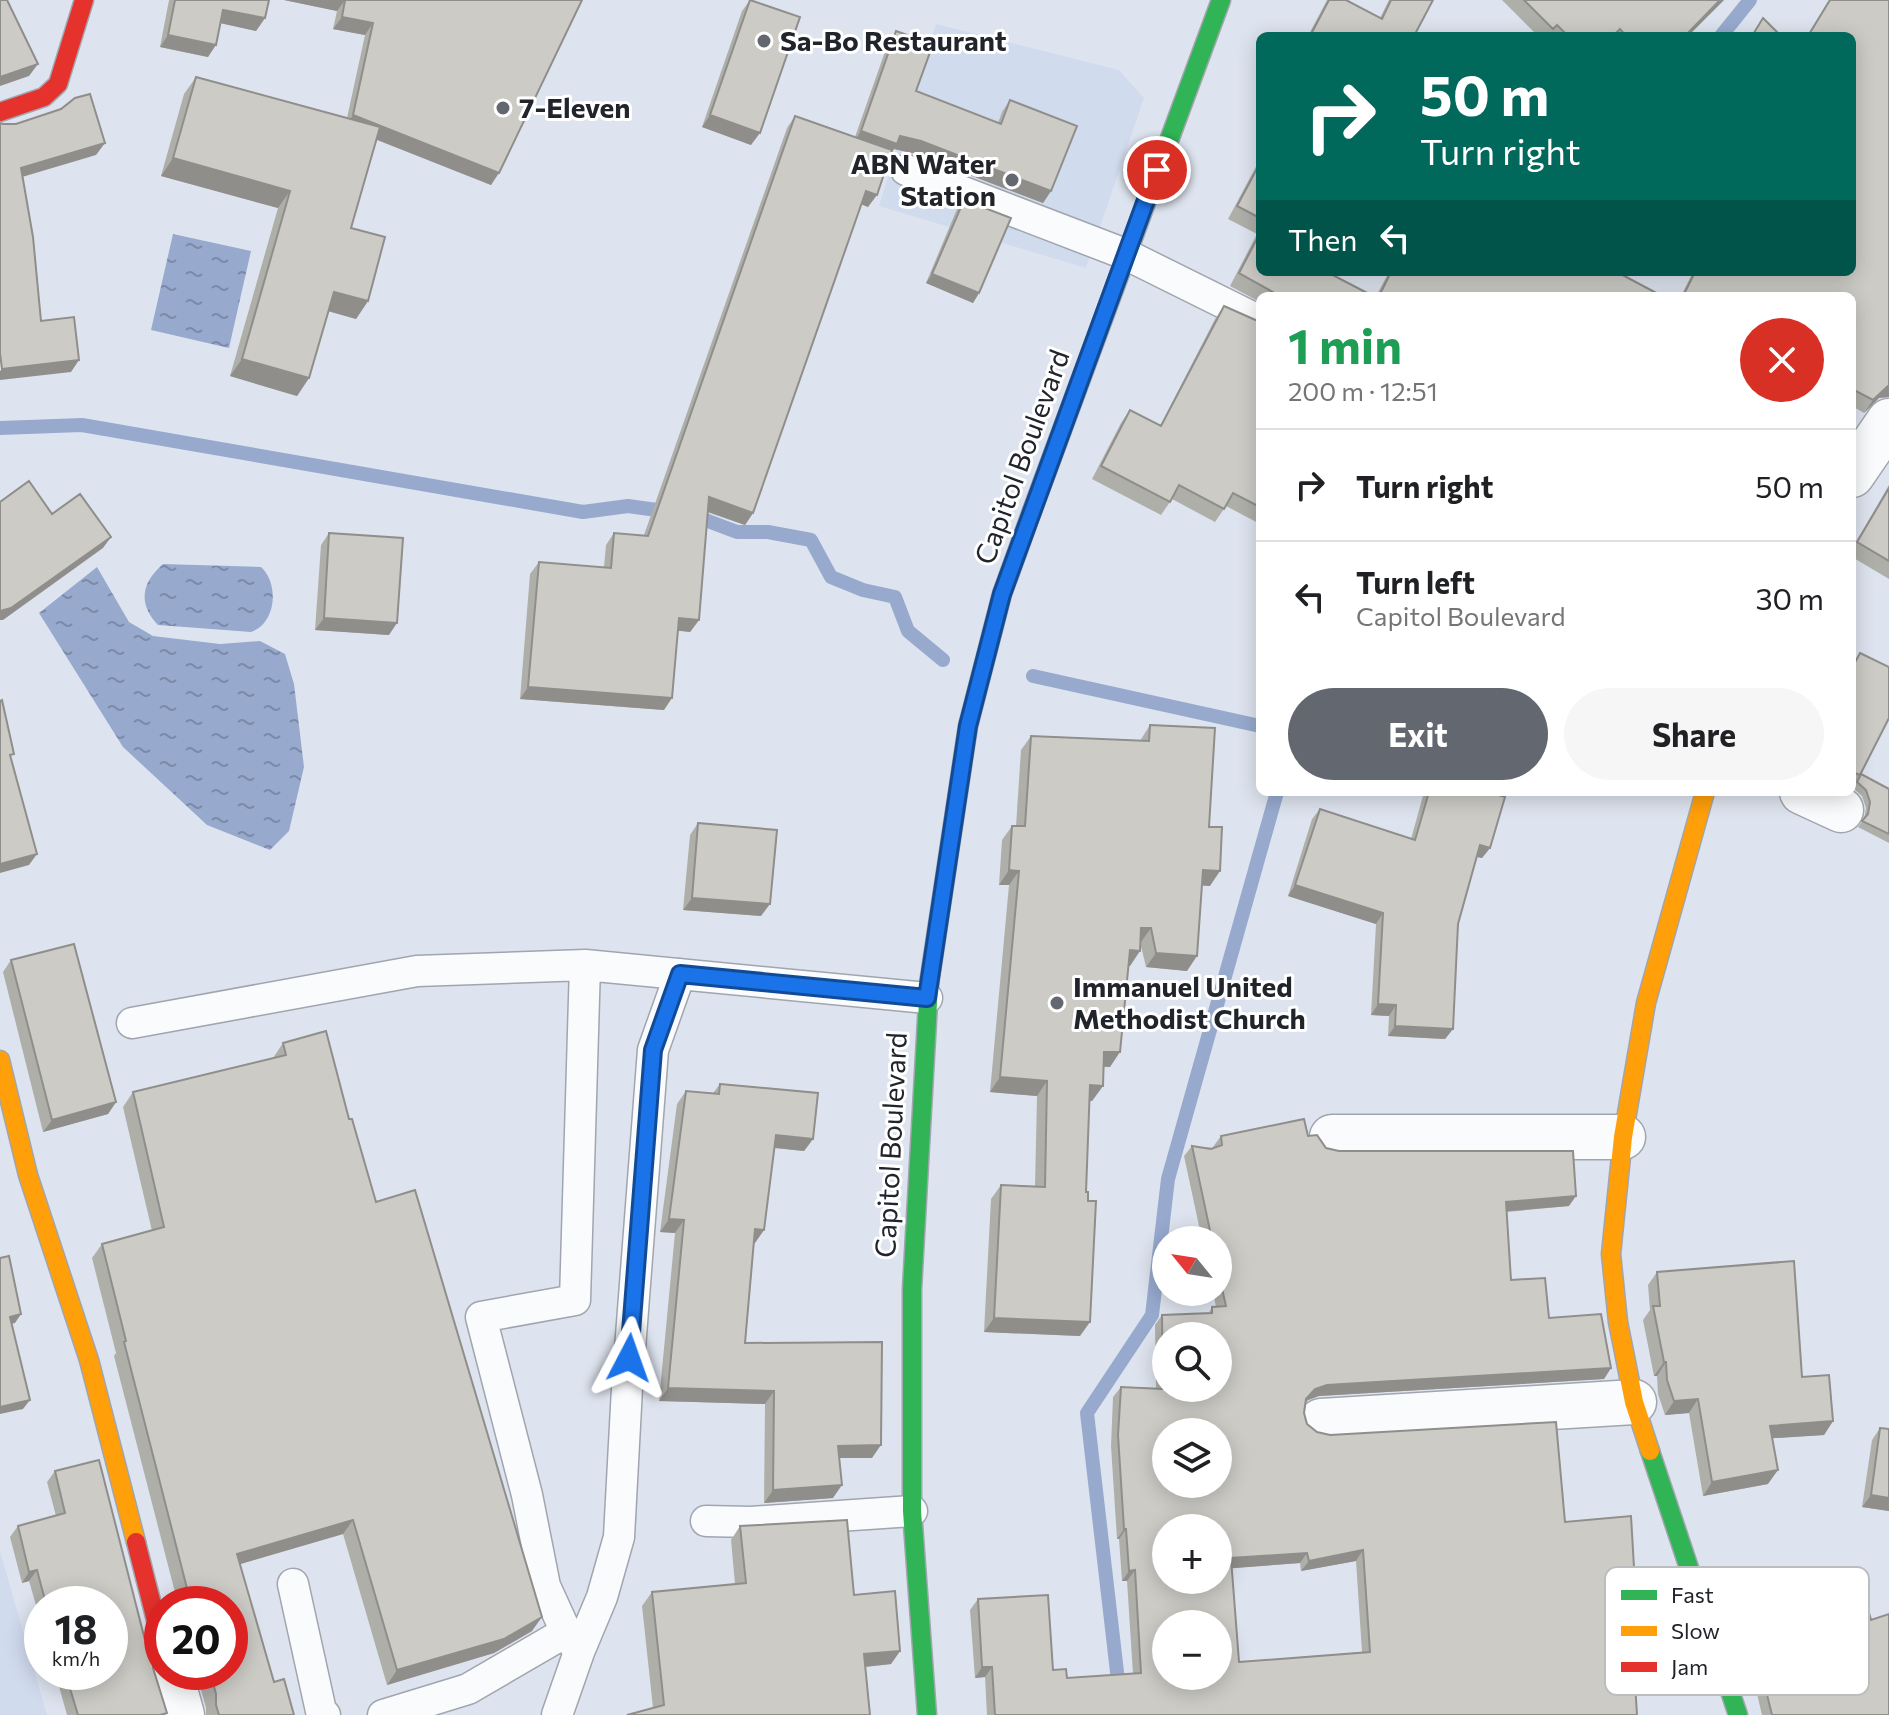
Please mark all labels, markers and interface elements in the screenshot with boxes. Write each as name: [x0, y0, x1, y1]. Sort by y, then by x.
place label: Sa-Bo Restaurant: [780, 23, 1007, 57]
marker: Sa-Bo Restaurant: [755, 32, 773, 50]
text: 50 m: [1420, 59, 1549, 128]
icon: right: [1288, 64, 1392, 168]
place label: 7-Eleven: [519, 90, 630, 124]
marker: 7-Eleven: [494, 99, 512, 117]
text: Turn right: [1420, 128, 1581, 172]
pin: [1123, 136, 1191, 204]
place label: ABN Water Station: [850, 146, 996, 212]
icon: arrive: [1135, 148, 1179, 192]
marker: ABN Water Station: [1003, 171, 1021, 189]
icon: left: [1373, 216, 1417, 260]
text: Then: [1288, 220, 1357, 257]
text: 1 min: [1288, 315, 1402, 374]
button: close: [1740, 318, 1824, 402]
street label: Capitol Boulevard: [966, 345, 1076, 568]
text: 200 m · 12:51: [1288, 375, 1438, 406]
icon: right: [1288, 463, 1332, 507]
text: Turn right: [1356, 467, 1493, 504]
text: 50 m: [1755, 467, 1824, 504]
text: Turn left: [1356, 563, 1475, 600]
icon: left: [1288, 575, 1332, 619]
text: 30 m: [1755, 579, 1824, 616]
text: Capitol Boulevard: [1356, 600, 1566, 631]
button: Exit: [1288, 688, 1548, 780]
button: Share: [1564, 688, 1824, 780]
place label: Immanuel United Methodist Church: [1073, 969, 1306, 1035]
marker: Immanuel United Methodist Church: [1048, 994, 1066, 1012]
street label: Capitol Boulevard: [867, 1031, 913, 1259]
north arrow: [1152, 1226, 1232, 1306]
map controls: [1152, 1226, 1232, 1690]
position arrow: [587, 1316, 671, 1400]
button: search: [1152, 1322, 1232, 1402]
button: layers: [1152, 1418, 1232, 1498]
button: +: [1152, 1514, 1232, 1594]
legend: [1605, 1567, 1869, 1695]
text: Fast: [1671, 1581, 1714, 1608]
speed limit sign: 20: [144, 1586, 248, 1690]
text: 18: [55, 1603, 97, 1652]
button: −: [1152, 1610, 1232, 1690]
text: Slow: [1671, 1617, 1720, 1644]
text: km/h: [52, 1646, 100, 1670]
text: Jam: [1671, 1653, 1708, 1680]

